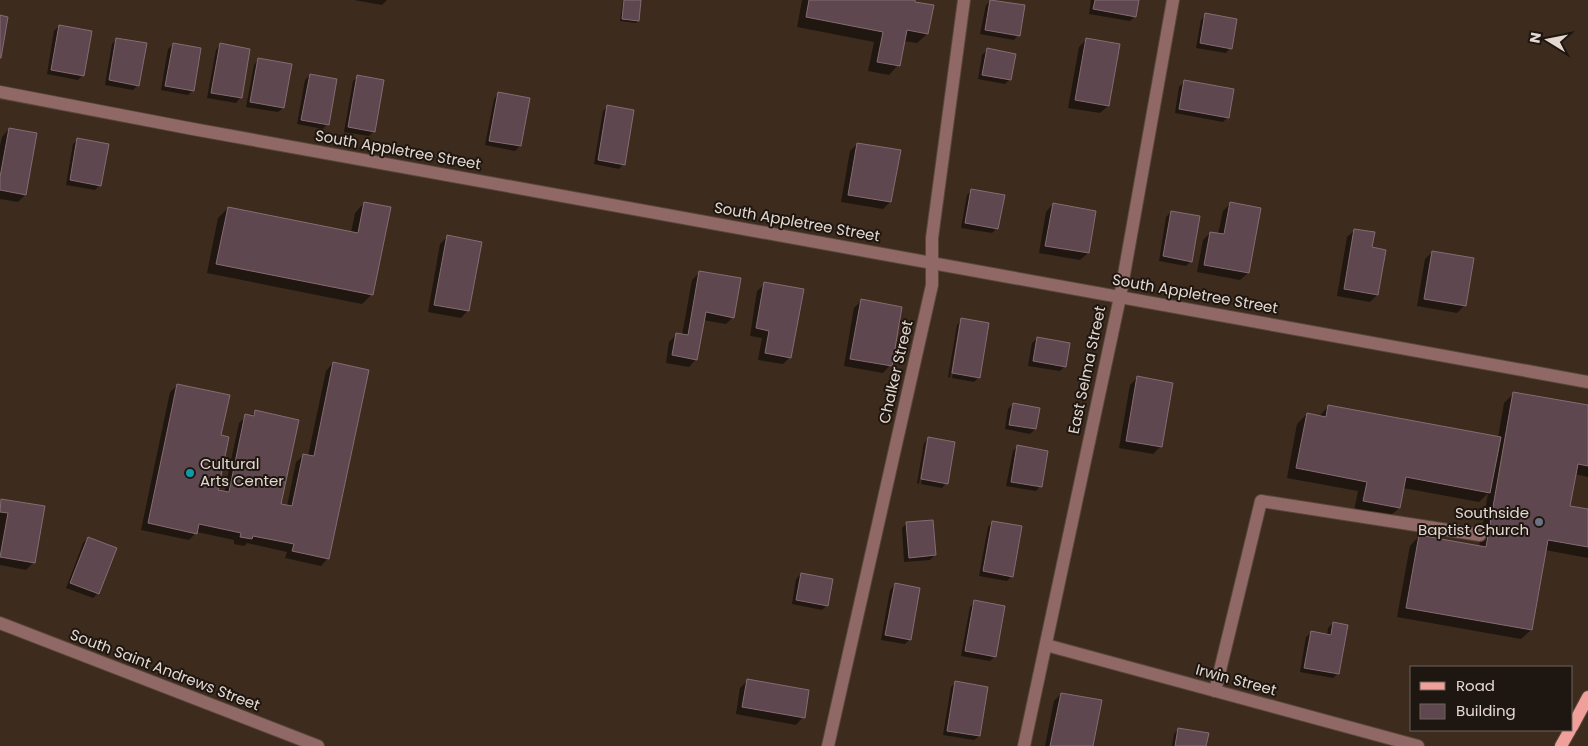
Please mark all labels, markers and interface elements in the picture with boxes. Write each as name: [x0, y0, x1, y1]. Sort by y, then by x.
north arrow: [1523, 15, 1573, 65]
text: N: [1524, 31, 1546, 45]
street label: South Appletree Street: [314, 125, 483, 174]
street label: South Appletree Street: [713, 197, 882, 246]
street label: South Appletree Street: [1111, 269, 1280, 318]
street label: East Selma Street: [1063, 304, 1110, 436]
street label: Chalker Street: [873, 318, 918, 426]
place label: Cultural Arts Center: [200, 453, 284, 491]
marker: Cultural Arts Center: [184, 467, 196, 479]
place label: Southside Baptist Church: [1418, 502, 1529, 540]
marker: Southside Baptist Church: [1533, 516, 1545, 528]
street label: South Saint Andrews Street: [67, 624, 263, 715]
street label: Irwin Street: [1193, 659, 1279, 700]
legend: [1410, 666, 1573, 731]
text: Road: [1456, 675, 1495, 696]
text: Building: [1456, 700, 1516, 721]

